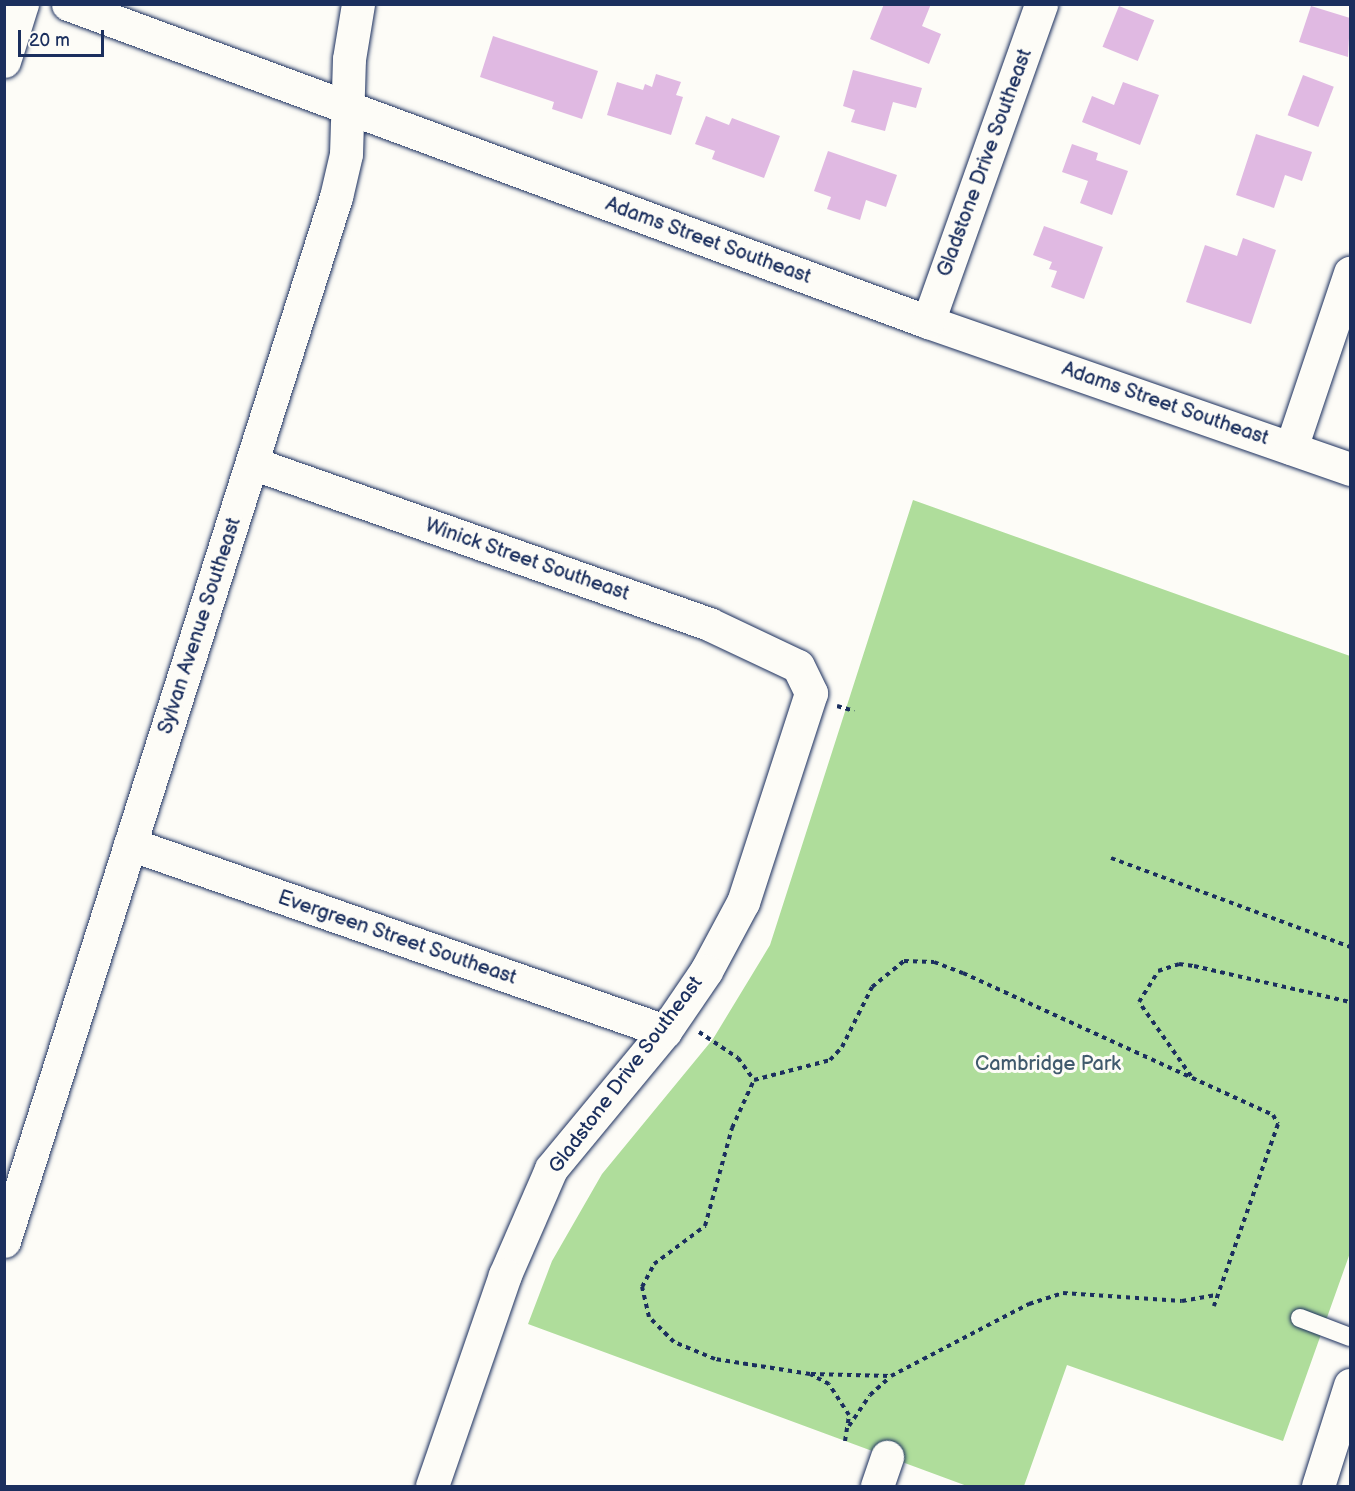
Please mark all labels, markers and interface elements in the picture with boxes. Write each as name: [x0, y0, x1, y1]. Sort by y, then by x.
scale bar: [21, 18, 106, 56]
text: 20 m: [29, 30, 70, 51]
street label: Gladstone Drive Southeast: [933, 46, 1037, 280]
street label: Adams Street Southeast: [602, 193, 814, 289]
street label: Adams Street Southeast: [1058, 357, 1272, 451]
street label: Winick Street Southeast: [421, 514, 633, 606]
street label: Sylvan Avenue Southeast: [154, 515, 246, 737]
street label: Evergreen Street Southeast: [274, 886, 520, 990]
street label: Gladstone Drive Southeast: [544, 972, 708, 1178]
park label: Cambridge Park: [975, 1052, 1121, 1076]

